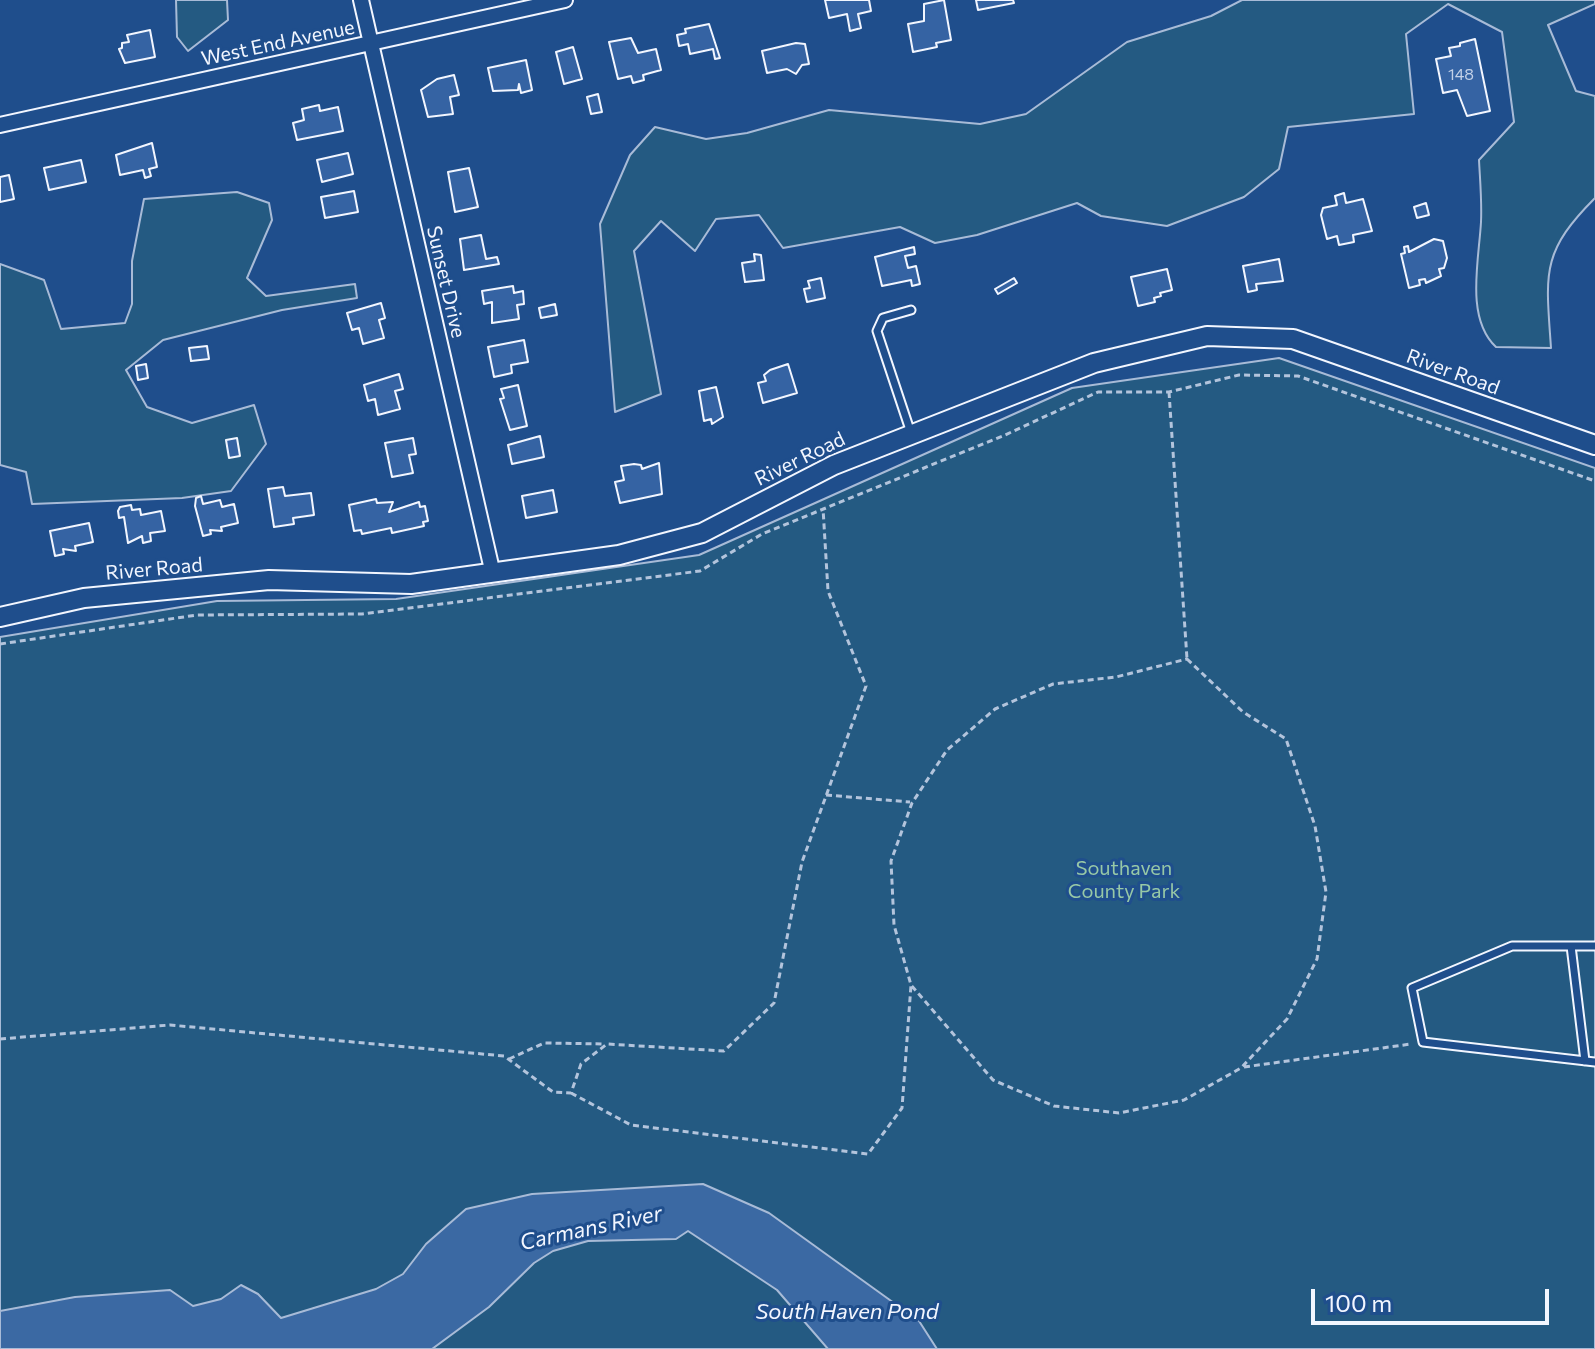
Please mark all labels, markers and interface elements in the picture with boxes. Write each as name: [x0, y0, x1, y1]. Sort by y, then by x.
street label: West End Avenue: [199, 15, 357, 71]
house number: 148: [1448, 65, 1474, 85]
street label: Sunset Drive: [421, 224, 471, 340]
street label: River Road: [1403, 344, 1503, 400]
street label: River Road: [751, 427, 849, 491]
street label: River Road: [104, 553, 204, 585]
park label: Southaven County Park: [1068, 856, 1180, 903]
water label: Carmans River: [517, 1200, 665, 1256]
scale bar: [1315, 1273, 1553, 1323]
text: 100 m: [1325, 1288, 1392, 1317]
water label: South Haven Pond: [755, 1299, 939, 1325]

